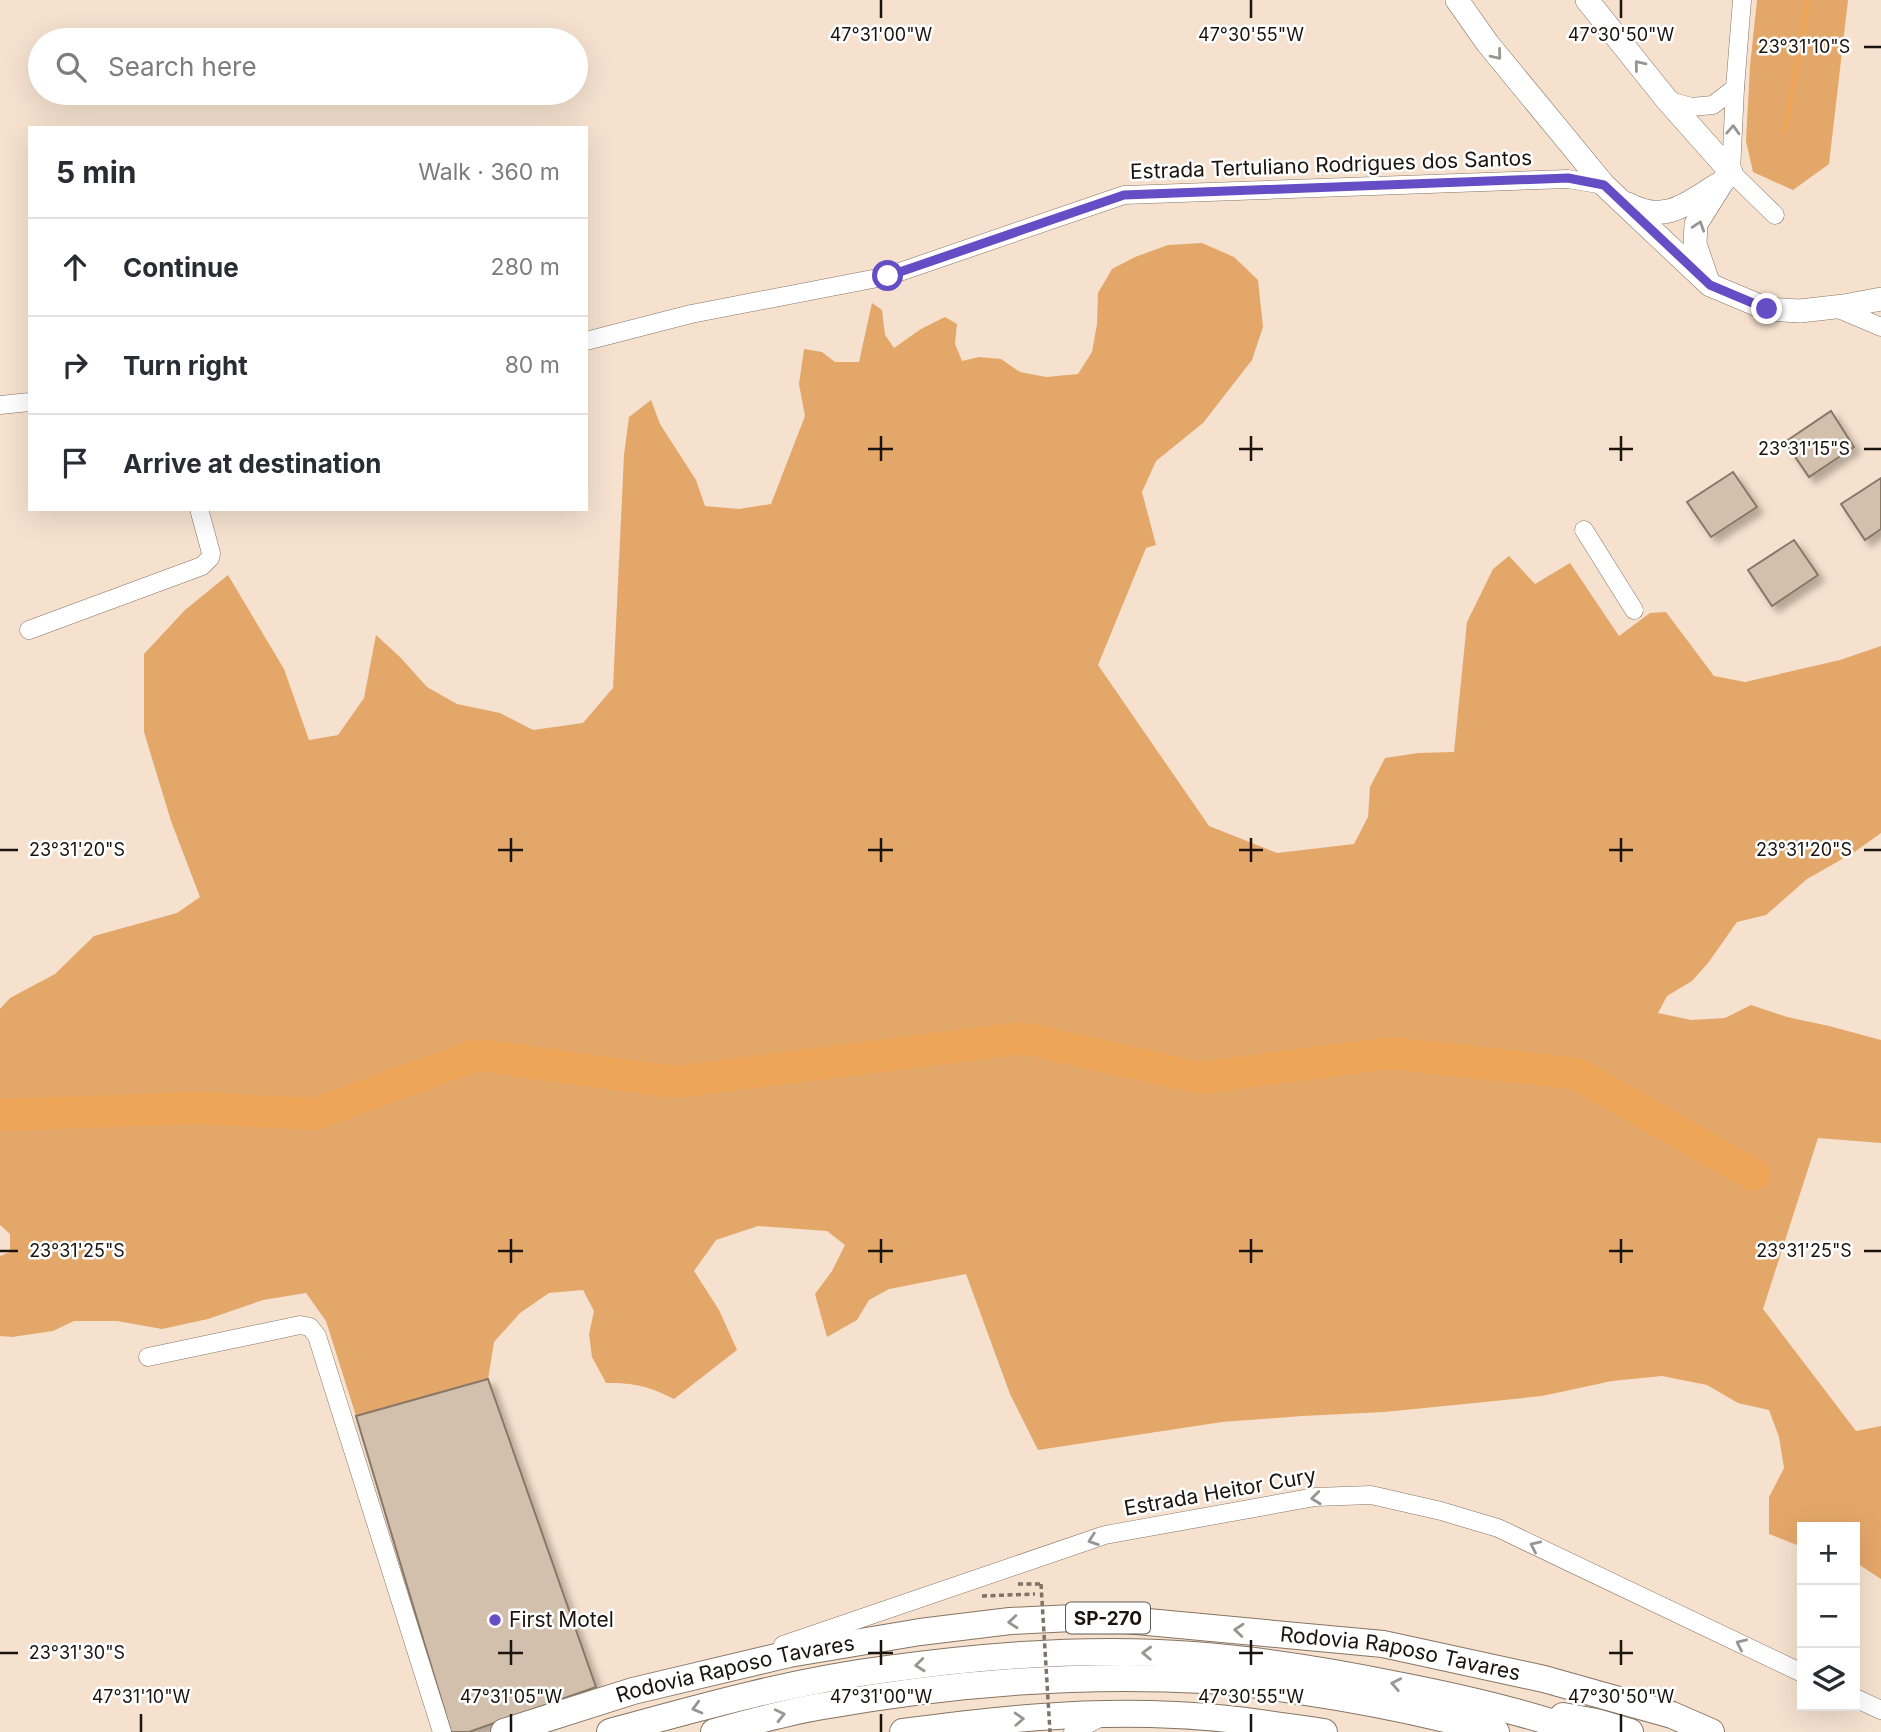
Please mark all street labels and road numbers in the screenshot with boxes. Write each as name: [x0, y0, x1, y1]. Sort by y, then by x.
street label: Estrada Tertuliano Rodrigues dos Santos: [1129, 145, 1532, 184]
street label: Estrada Heitor Cury: [1122, 1462, 1318, 1521]
road number: SP-270: [1066, 1602, 1150, 1634]
street label: Rodovia Raposo Tavares: [1279, 1621, 1523, 1686]
street label: Rodovia Raposo Tavares: [613, 1630, 856, 1708]

